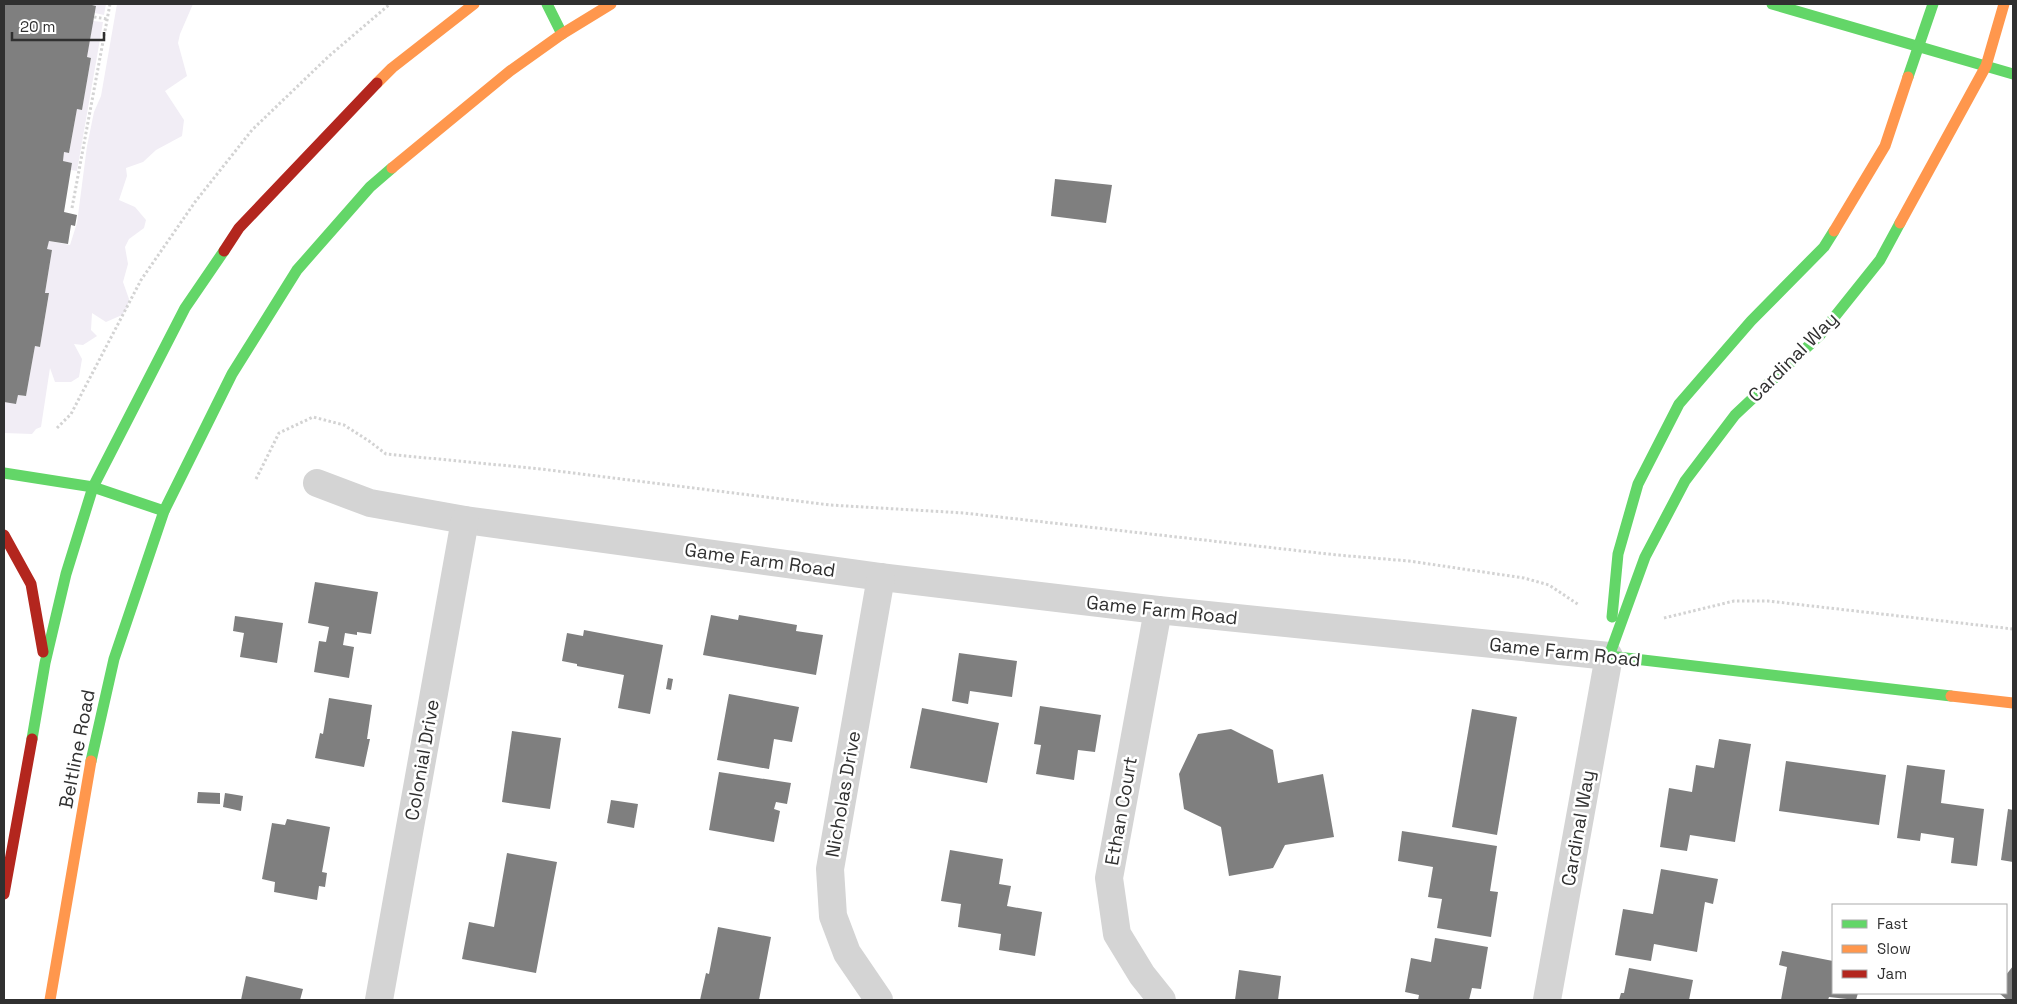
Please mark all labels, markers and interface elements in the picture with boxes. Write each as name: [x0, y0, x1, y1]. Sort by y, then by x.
scale bar: [12, 10, 105, 42]
text: 20 m: [20, 17, 55, 36]
street label: Cardinal Way: [1743, 307, 1843, 407]
street label: Game Farm Road: [683, 537, 837, 583]
street label: Game Farm Road: [1085, 590, 1239, 630]
street label: Game Farm Road: [1488, 632, 1642, 672]
street label: Beltline Road: [53, 687, 101, 811]
street label: Colonial Drive: [399, 697, 445, 823]
street label: Nicholas Drive: [820, 729, 866, 859]
street label: Ethan Court: [1099, 755, 1143, 867]
street label: Cardinal Way: [1555, 768, 1601, 888]
legend: [1832, 904, 2007, 994]
text: Fast: [1877, 914, 1908, 933]
text: Slow: [1877, 939, 1911, 958]
text: Jam: [1877, 964, 1907, 983]

